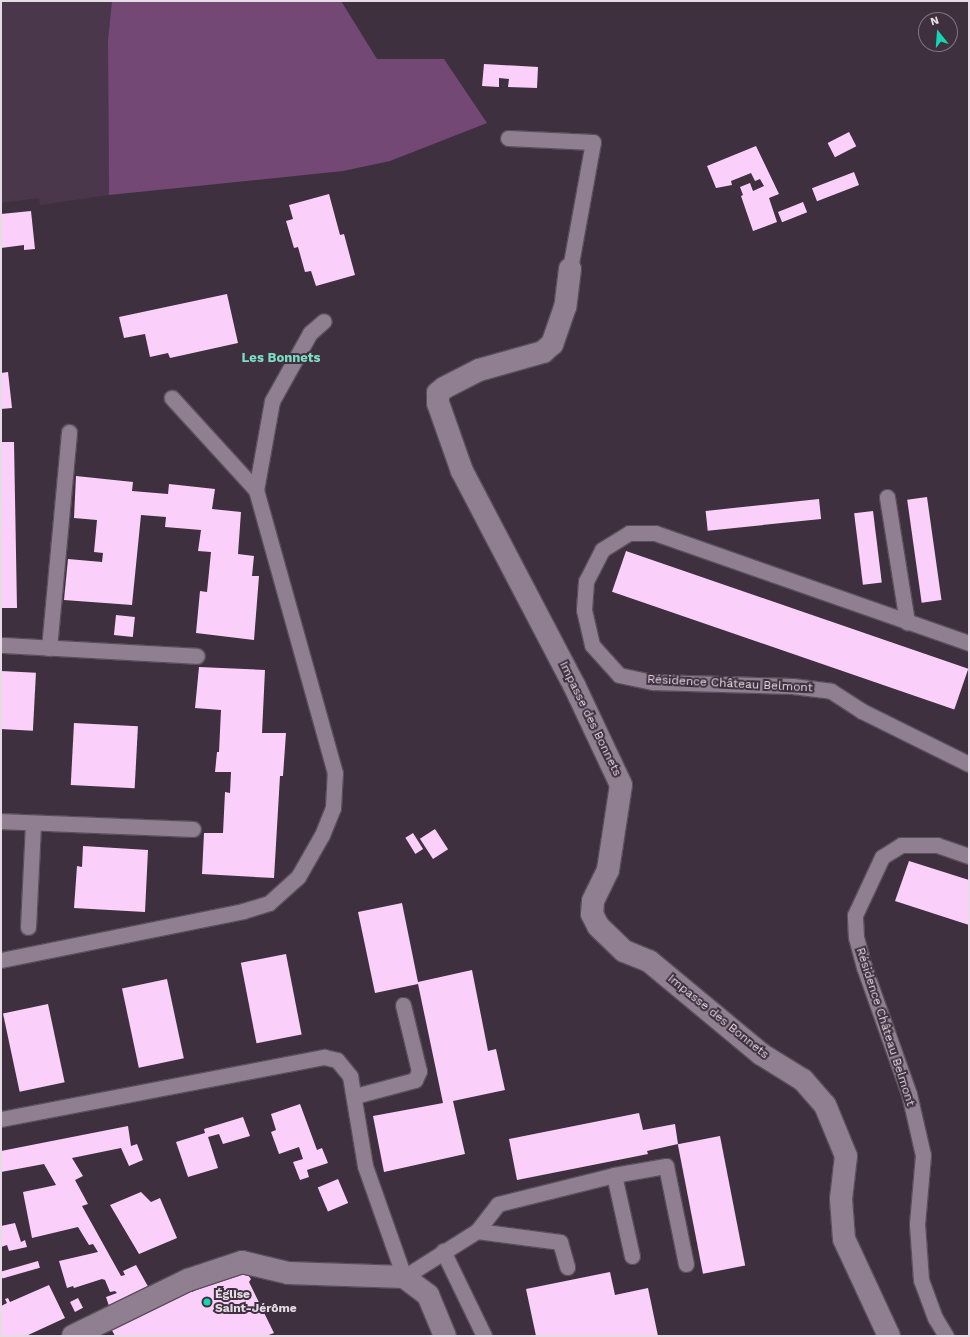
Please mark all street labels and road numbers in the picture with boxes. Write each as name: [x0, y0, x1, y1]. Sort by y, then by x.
street label: Impasse des Bonnets: [556, 659, 624, 779]
street label: Résidence Château Belmont: [647, 672, 813, 696]
street label: Résidence Château Belmont: [853, 946, 917, 1108]
street label: Impasse des Bonnets: [665, 972, 771, 1062]

